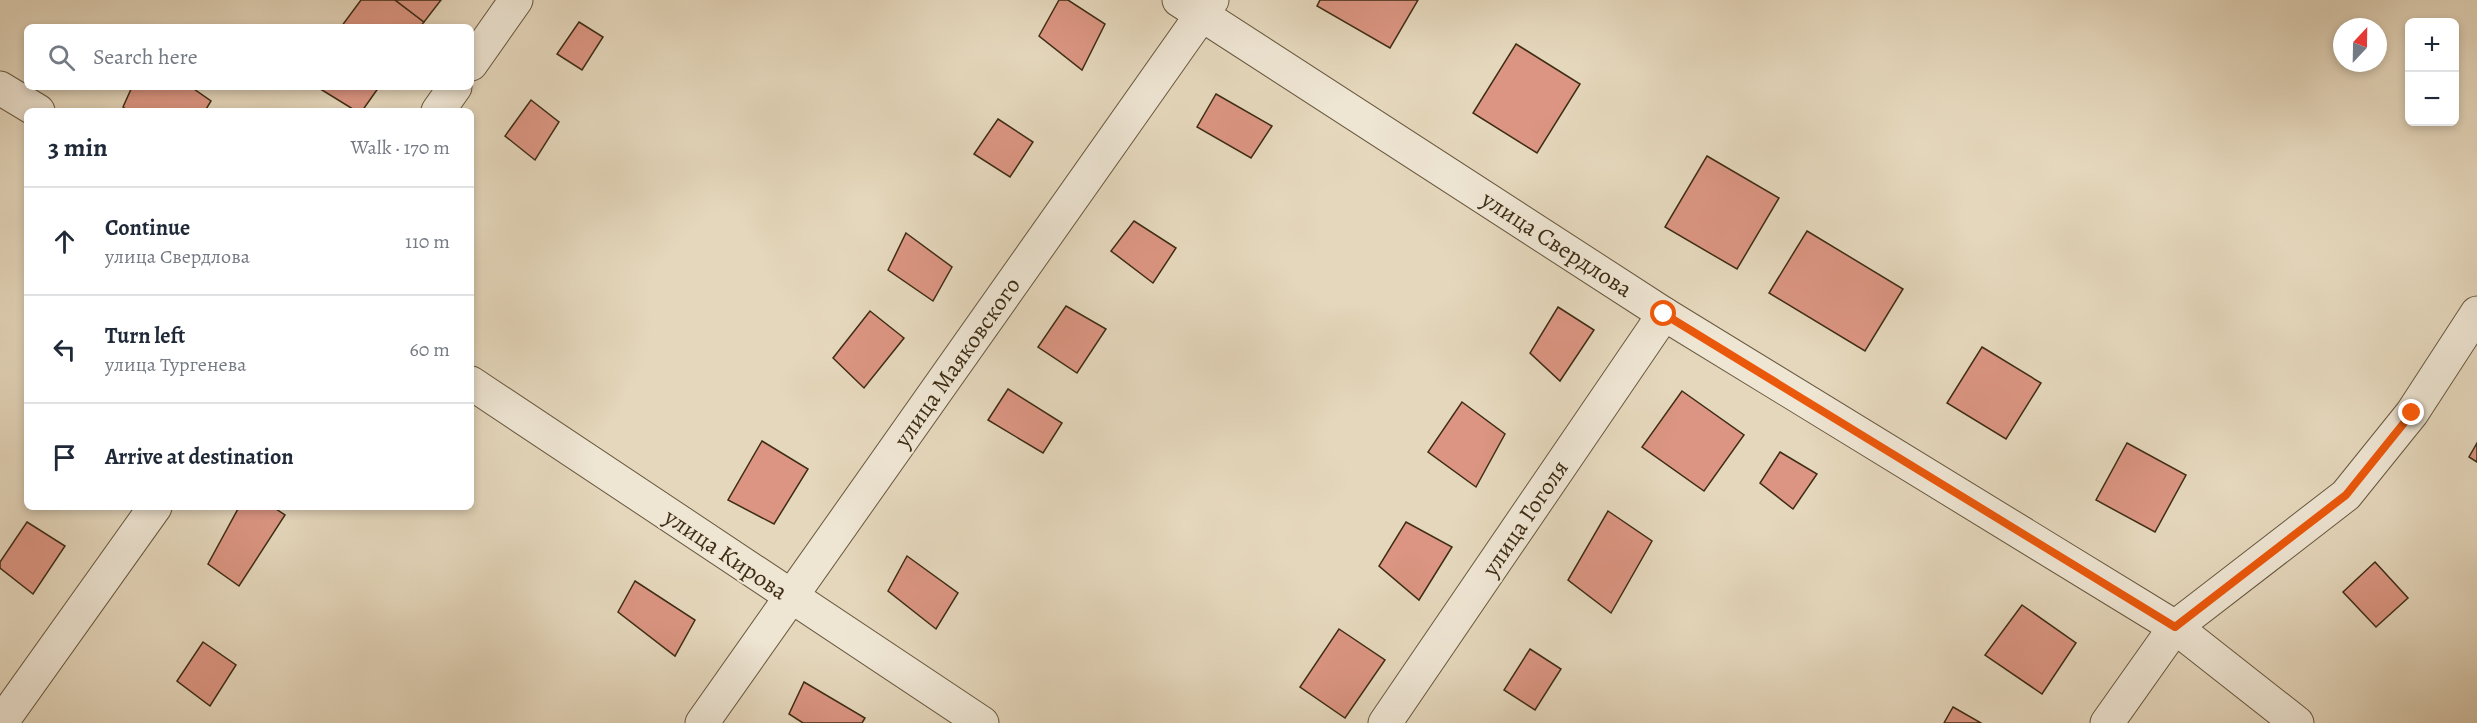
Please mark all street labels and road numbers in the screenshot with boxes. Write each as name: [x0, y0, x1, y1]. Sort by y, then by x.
street label: улица Свердлова: [1475, 183, 1639, 305]
street label: улица Маяковского: [886, 271, 1028, 454]
street label: улица Гоголя: [1474, 454, 1576, 583]
street label: улица Кирова: [657, 500, 794, 607]

